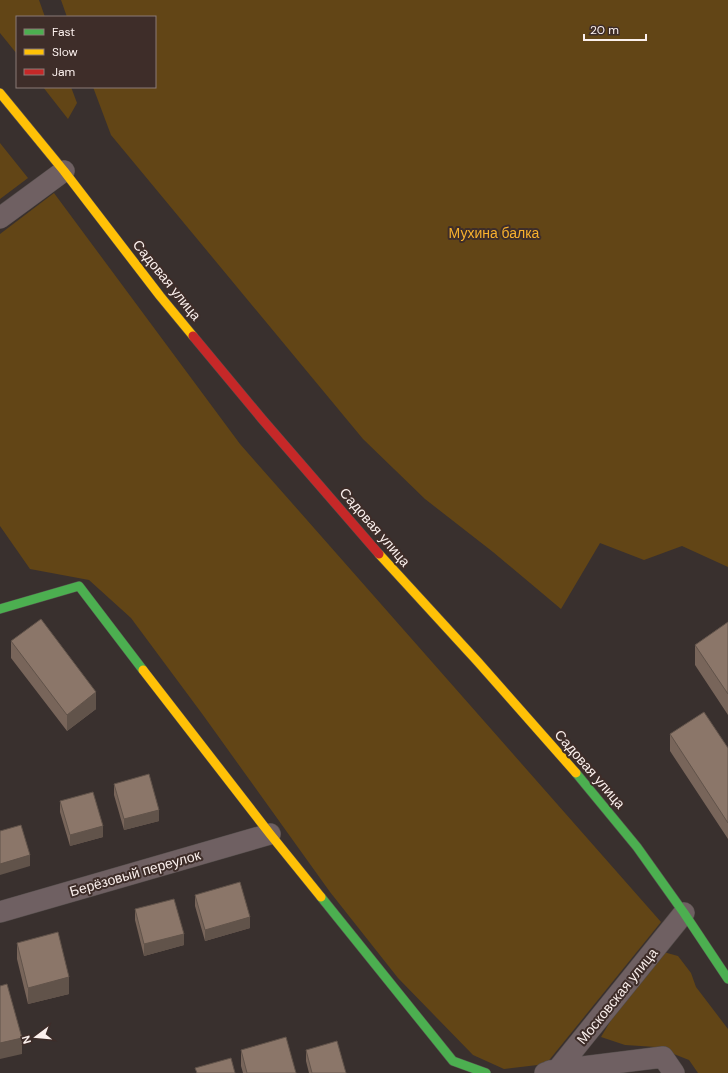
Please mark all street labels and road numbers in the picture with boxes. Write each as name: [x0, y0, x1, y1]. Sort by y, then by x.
street label: Садовая улица: [129, 236, 205, 324]
street label: Садовая улица: [336, 484, 414, 570]
street label: Садовая улица: [551, 726, 629, 812]
street label: Берёзовый переулок: [67, 845, 203, 900]
street label: Московская улица: [573, 944, 662, 1048]

